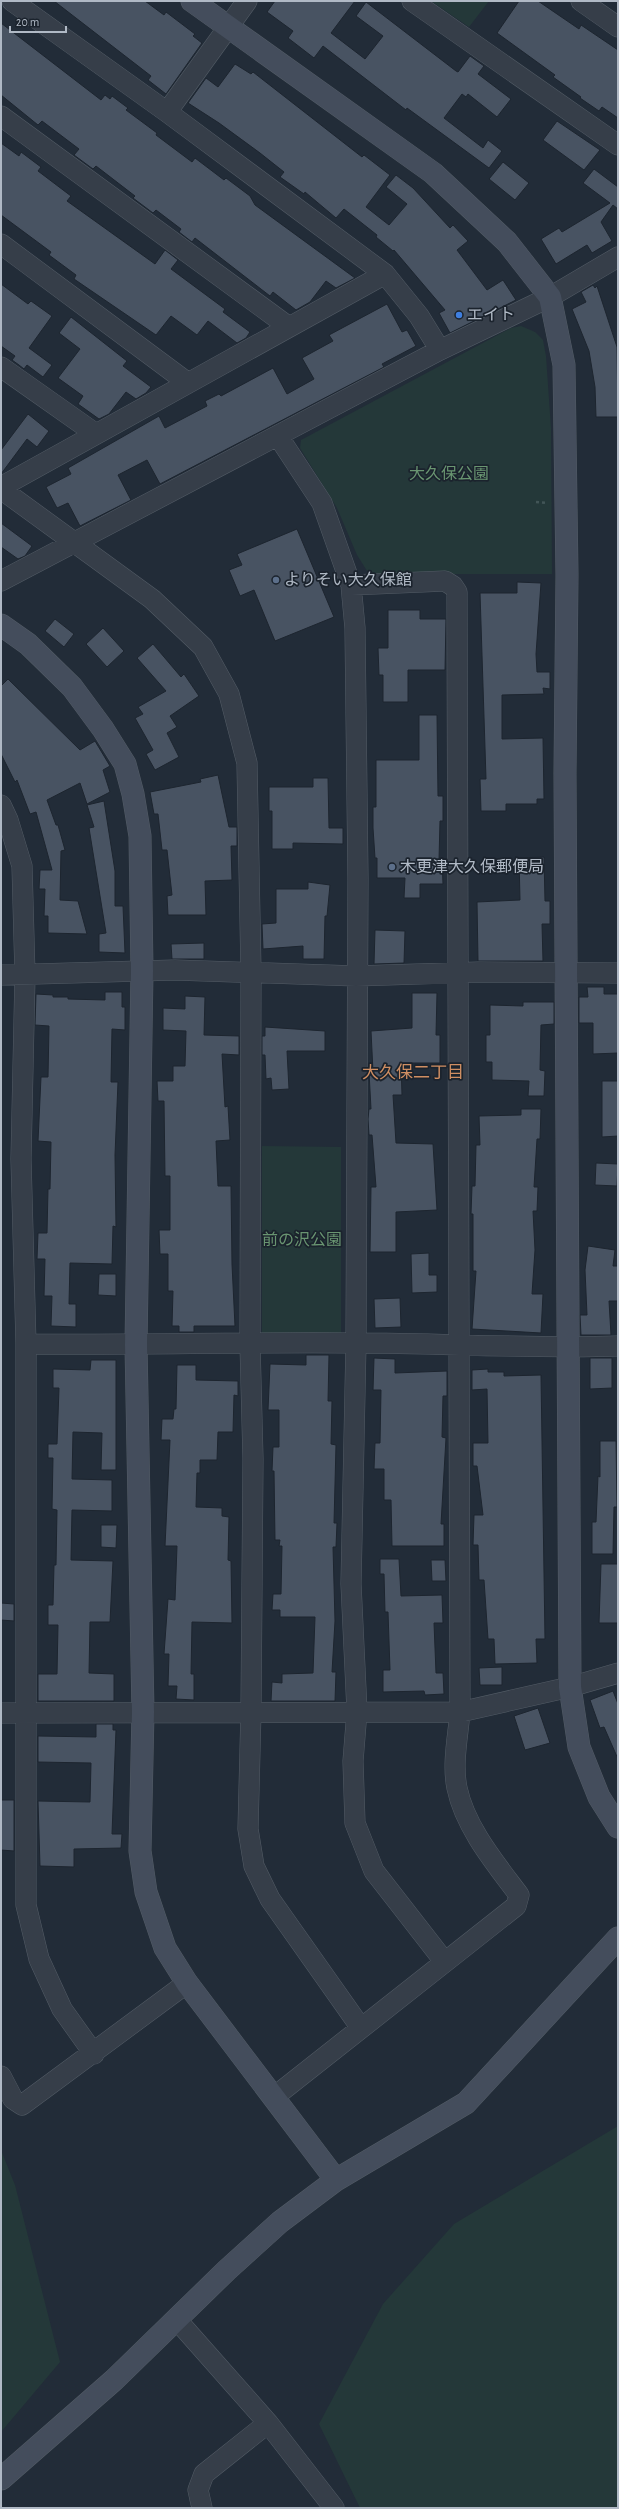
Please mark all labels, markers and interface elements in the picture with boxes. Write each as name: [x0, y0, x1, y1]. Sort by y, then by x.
scale bar: [10, 8, 66, 34]
text: 20 m: [16, 16, 39, 28]
place label: エイト: [467, 307, 515, 323]
marker: エイト: [454, 310, 464, 320]
park label: 大久保公園: [409, 465, 489, 482]
place label: よりそい大久保館: [284, 571, 412, 588]
marker: よりそい大久保館: [271, 575, 281, 585]
place label: 木更津大久保郵便局: [400, 858, 544, 875]
marker: 木更津大久保郵便局: [387, 862, 397, 872]
district label: 大久保二丁目: [362, 1063, 464, 1081]
park label: 前の沢公園: [262, 1231, 342, 1248]

